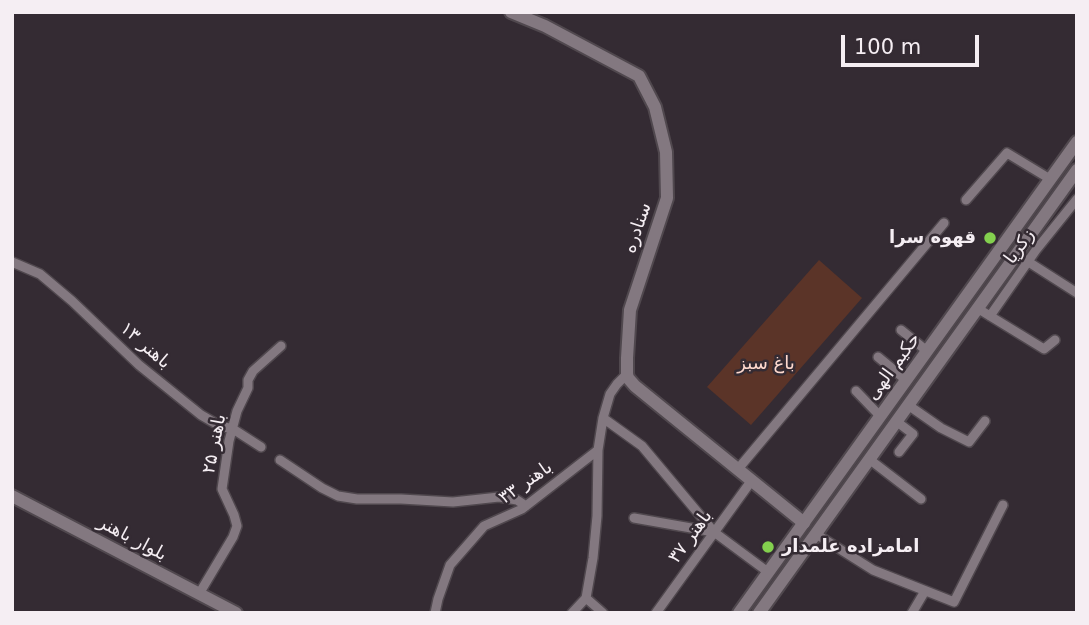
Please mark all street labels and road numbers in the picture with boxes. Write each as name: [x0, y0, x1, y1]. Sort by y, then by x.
street label: سنادره: [619, 200, 657, 256]
street label: زکریا: [1000, 225, 1040, 269]
street label: باهنر ۱۳: [115, 318, 175, 374]
street label: حکیم الهی: [862, 329, 926, 405]
street label: باهنر ۲۵: [199, 412, 231, 476]
street label: باهنر ۳۳: [495, 457, 557, 509]
street label: باهنر ۳۷: [665, 506, 717, 568]
street label: بلوار باهنر: [94, 512, 170, 566]

